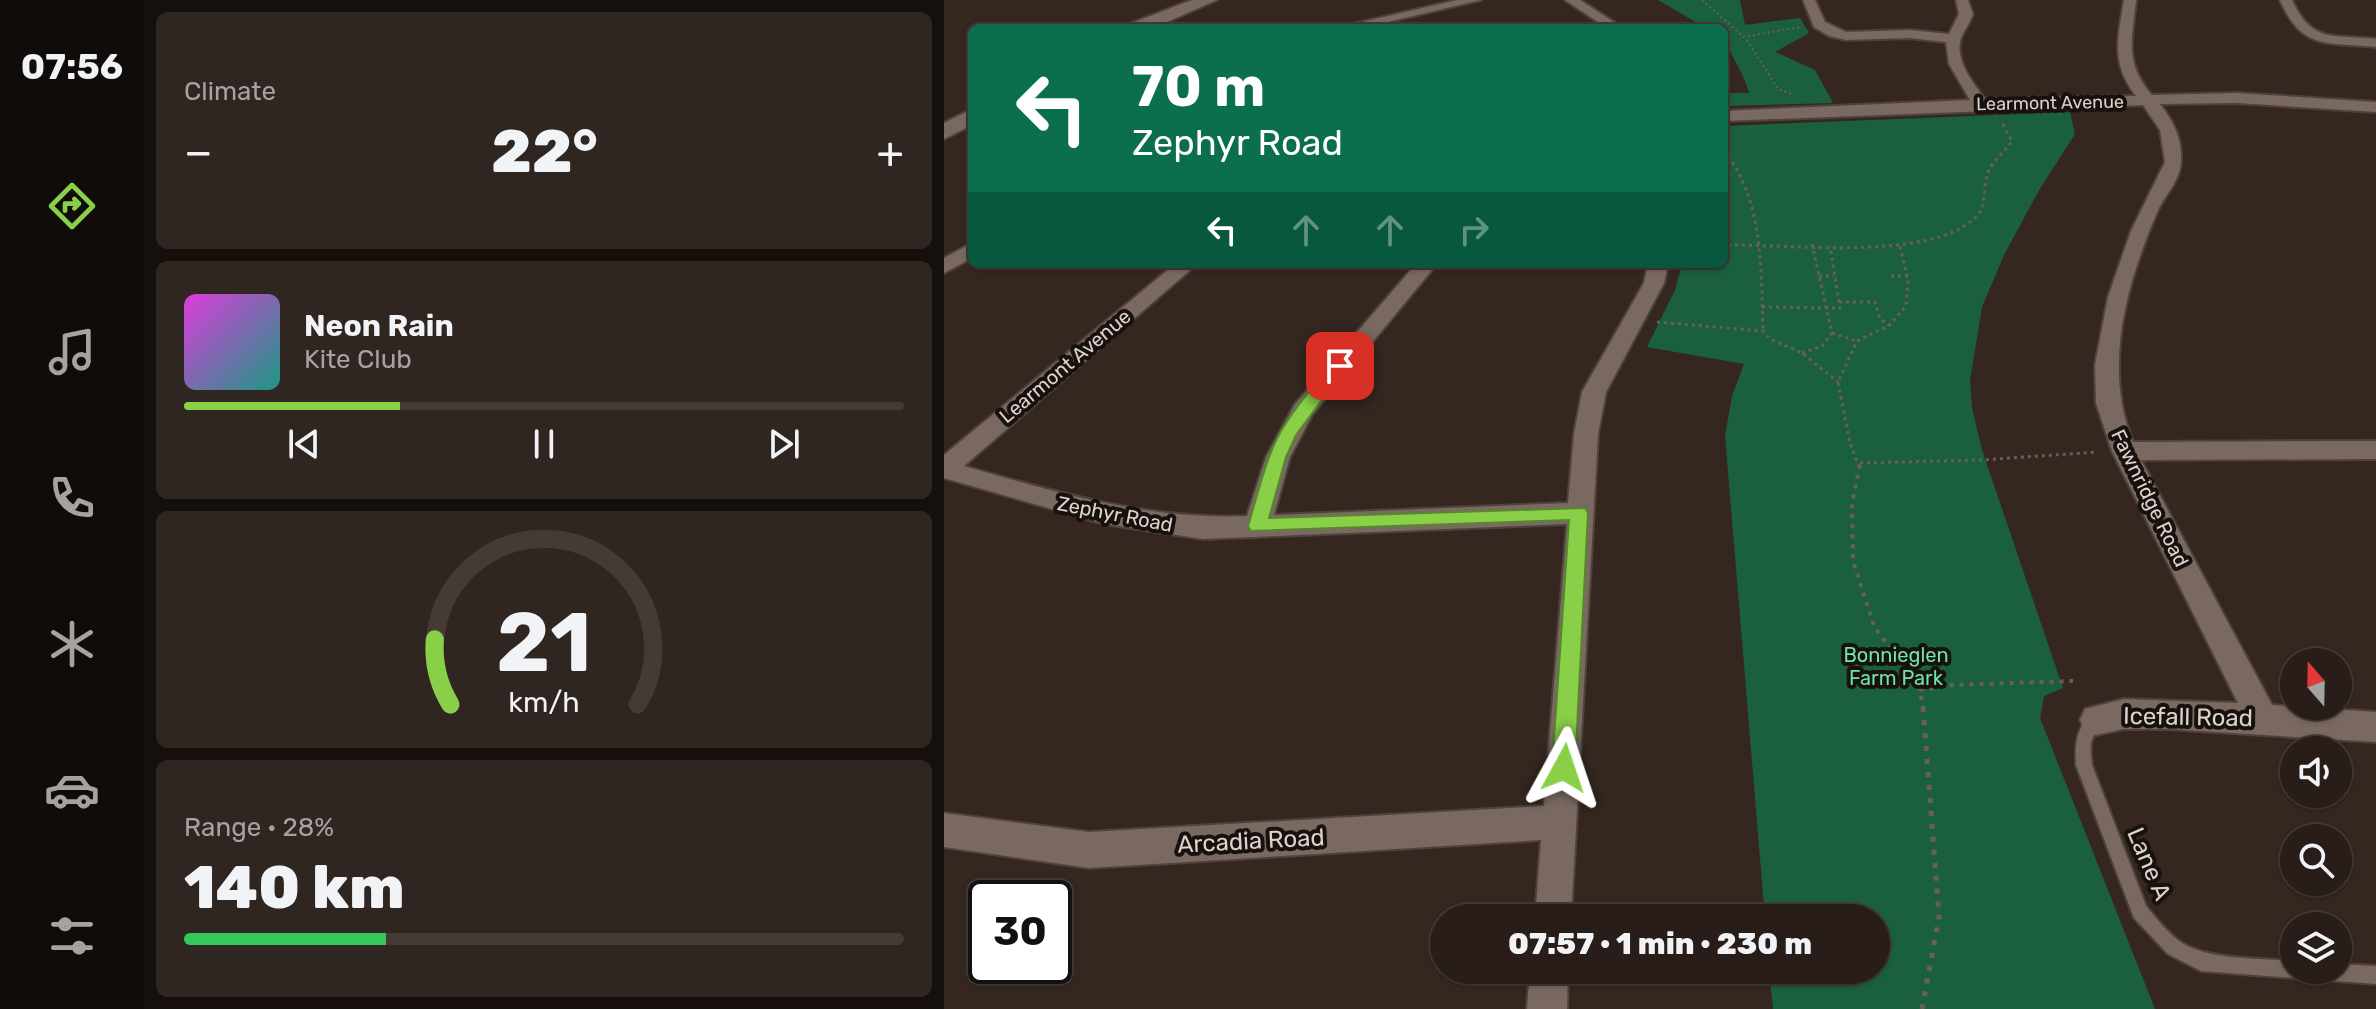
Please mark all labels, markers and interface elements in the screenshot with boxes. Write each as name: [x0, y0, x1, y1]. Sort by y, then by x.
text: 07:56: [21, 45, 123, 88]
text: 70 m: [1132, 54, 1265, 120]
icon: left: [1000, 56, 1104, 160]
text: Climate: [184, 76, 276, 107]
street label: Learmont Avenue: [1976, 91, 2124, 115]
text: 22°: [491, 116, 598, 187]
text: Zephyr Road: [1132, 121, 1343, 164]
text: −: [184, 126, 213, 178]
text: +: [877, 126, 904, 178]
icon: directions: [44, 178, 100, 234]
icon: left: [1200, 208, 1244, 252]
icon: ahead: [1284, 208, 1328, 252]
icon: ahead: [1368, 208, 1412, 252]
icon: right: [1452, 208, 1496, 252]
street label: Learmont Avenue: [994, 304, 1136, 428]
text: Neon Rain: [304, 308, 454, 344]
icon: music: [44, 324, 100, 380]
pin: [1306, 332, 1374, 400]
text: Kite Club: [304, 344, 412, 375]
icon: arrive: [1318, 344, 1362, 388]
icon: previous: [282, 422, 326, 466]
icon: pause: [522, 422, 566, 466]
icon: next: [762, 422, 806, 466]
street label: Fawnridge Road: [2106, 425, 2194, 571]
icon: phone: [44, 470, 100, 526]
street label: Zephyr Road: [1055, 491, 1175, 537]
text: 21: [496, 593, 592, 692]
icon: climate: [44, 616, 100, 672]
park label: Bonnieglen Farm Park: [1843, 643, 1949, 690]
north arrow: [2280, 648, 2352, 720]
map controls: [2280, 648, 2352, 984]
text: km/h: [508, 685, 580, 719]
street label: Icefall Road: [2123, 702, 2253, 732]
position arrow: [1522, 726, 1606, 810]
button: sound: [2280, 736, 2352, 808]
icon: car: [44, 762, 100, 818]
text: Range · 28%: [184, 812, 334, 843]
street label: Arcadia Road: [1177, 823, 1325, 859]
street label: Lane A: [2121, 824, 2177, 904]
button: search: [2280, 824, 2352, 896]
text: 140 km: [184, 852, 405, 923]
speed limit sign: 30: [968, 880, 1072, 984]
icon: filters: [44, 908, 100, 964]
button: layers: [2280, 912, 2352, 984]
text: 07:57 · 1 min · 230 m: [1508, 926, 1812, 962]

